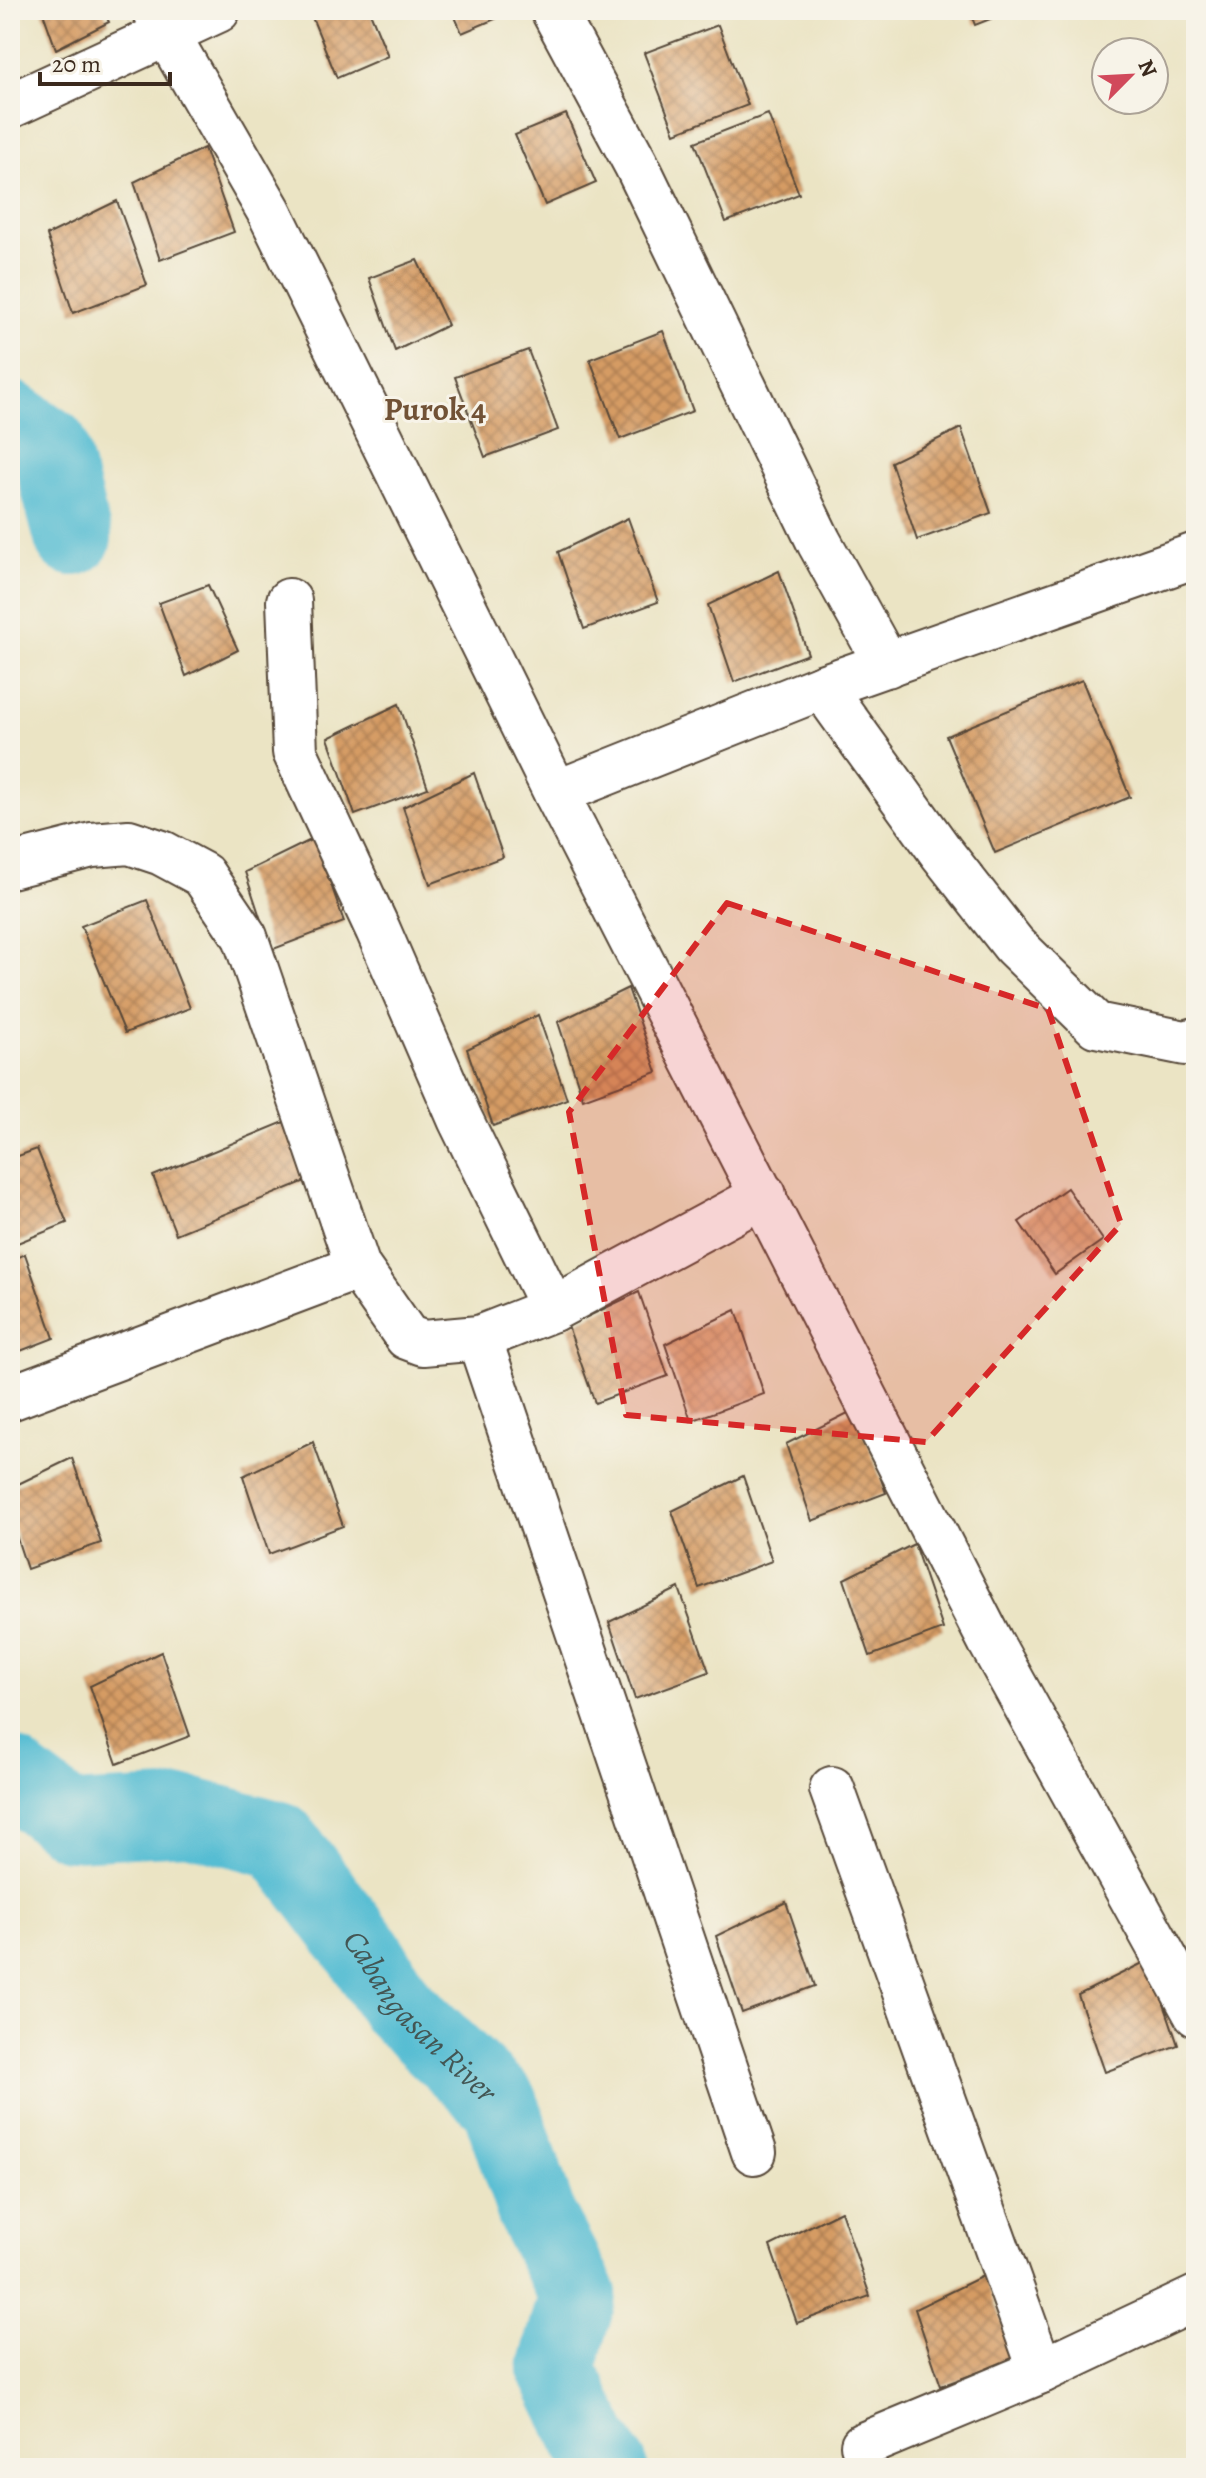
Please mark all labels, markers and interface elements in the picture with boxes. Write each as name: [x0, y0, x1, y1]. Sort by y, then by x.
scale bar: [40, 36, 170, 86]
north arrow: [1090, 36, 1170, 116]
text: 20 m: [52, 48, 101, 80]
text: N: [1130, 55, 1164, 82]
district label: Purok 4: [384, 387, 486, 431]
water label: Cabangasan River: [333, 1920, 508, 2113]

